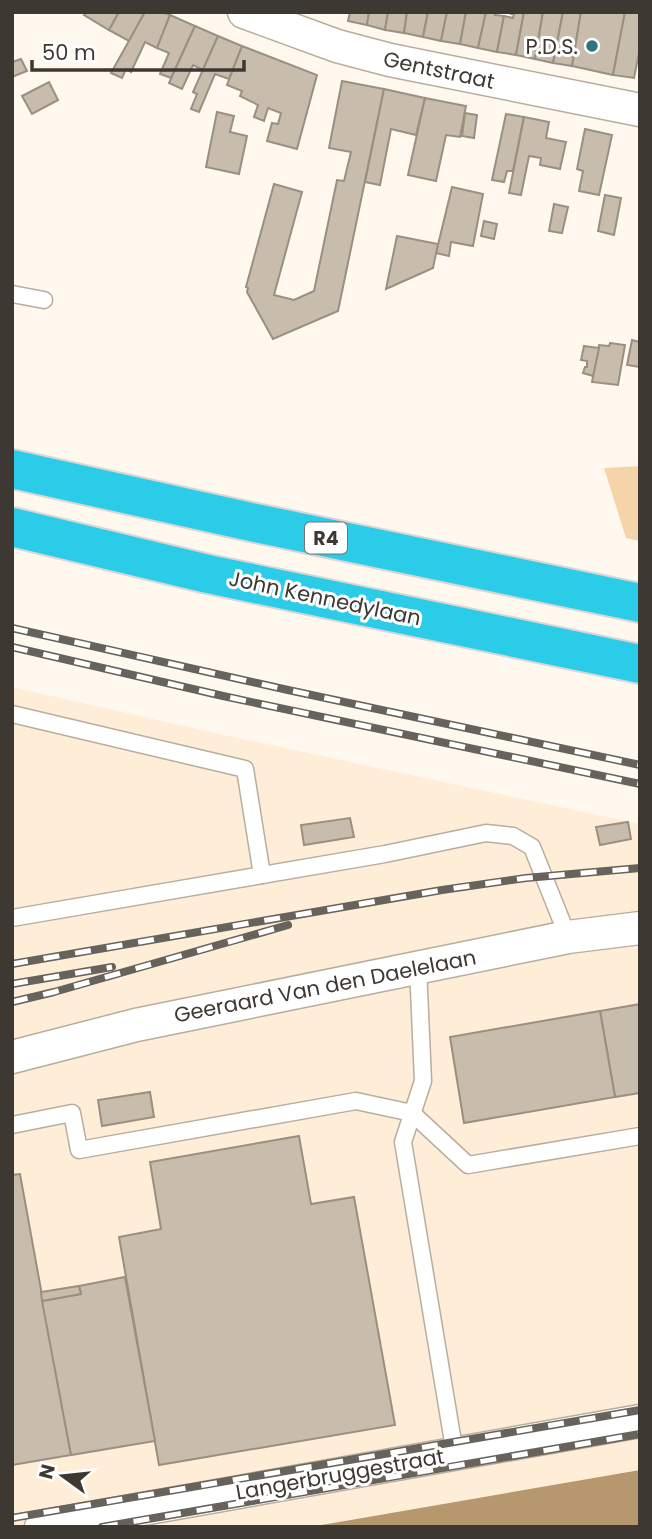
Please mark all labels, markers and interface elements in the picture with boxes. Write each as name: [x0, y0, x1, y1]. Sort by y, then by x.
scale bar: [32, 28, 243, 72]
place label: P.D.S.: [525, 32, 578, 61]
text: 50 m: [42, 38, 96, 67]
marker: P.D.S.: [584, 38, 600, 54]
street label: Gentstraat: [381, 44, 497, 96]
road number: R4: [305, 523, 347, 554]
street label: John Kennedylaan: [226, 563, 424, 633]
street label: Geeraard Van den Daelelaan: [171, 942, 479, 1030]
north arrow: [28, 1441, 98, 1511]
street label: Langerbruggestraat: [234, 1441, 446, 1507]
text: N: [32, 1461, 62, 1482]

